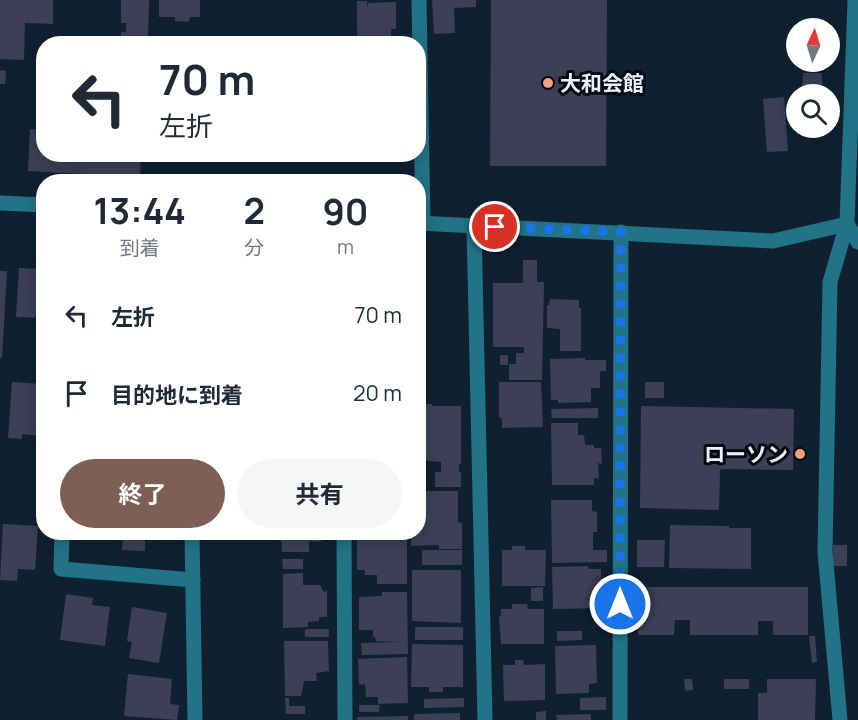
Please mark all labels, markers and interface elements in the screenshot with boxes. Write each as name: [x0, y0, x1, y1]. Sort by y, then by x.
north arrow: [786, 18, 840, 72]
map controls: [786, 18, 840, 138]
text: 70 m: [159, 50, 255, 108]
icon: left: [60, 60, 138, 138]
place label: 大和会館: [560, 69, 644, 97]
marker: 大和会館: [541, 76, 555, 90]
button: search: [786, 84, 840, 138]
text: 左折: [159, 107, 213, 144]
text: 13:44: [94, 186, 186, 235]
text: 2: [243, 186, 265, 235]
text: 90: [322, 187, 368, 236]
pin: [469, 201, 520, 252]
icon: arrive: [478, 210, 511, 243]
text: m: [337, 233, 354, 260]
text: 到着: [120, 234, 160, 261]
text: 分: [244, 234, 264, 261]
icon: left: [60, 299, 93, 332]
text: 70 m: [354, 300, 402, 330]
text: 左折: [111, 302, 155, 332]
icon: arrive: [60, 377, 93, 410]
text: 20 m: [353, 378, 402, 408]
text: 目的地に到着: [111, 380, 243, 410]
place label: ローソン: [704, 440, 788, 468]
marker: ローソン: [793, 447, 807, 461]
button: 終了: [60, 459, 225, 528]
button: 共有: [237, 459, 402, 528]
position arrow: [588, 572, 652, 636]

